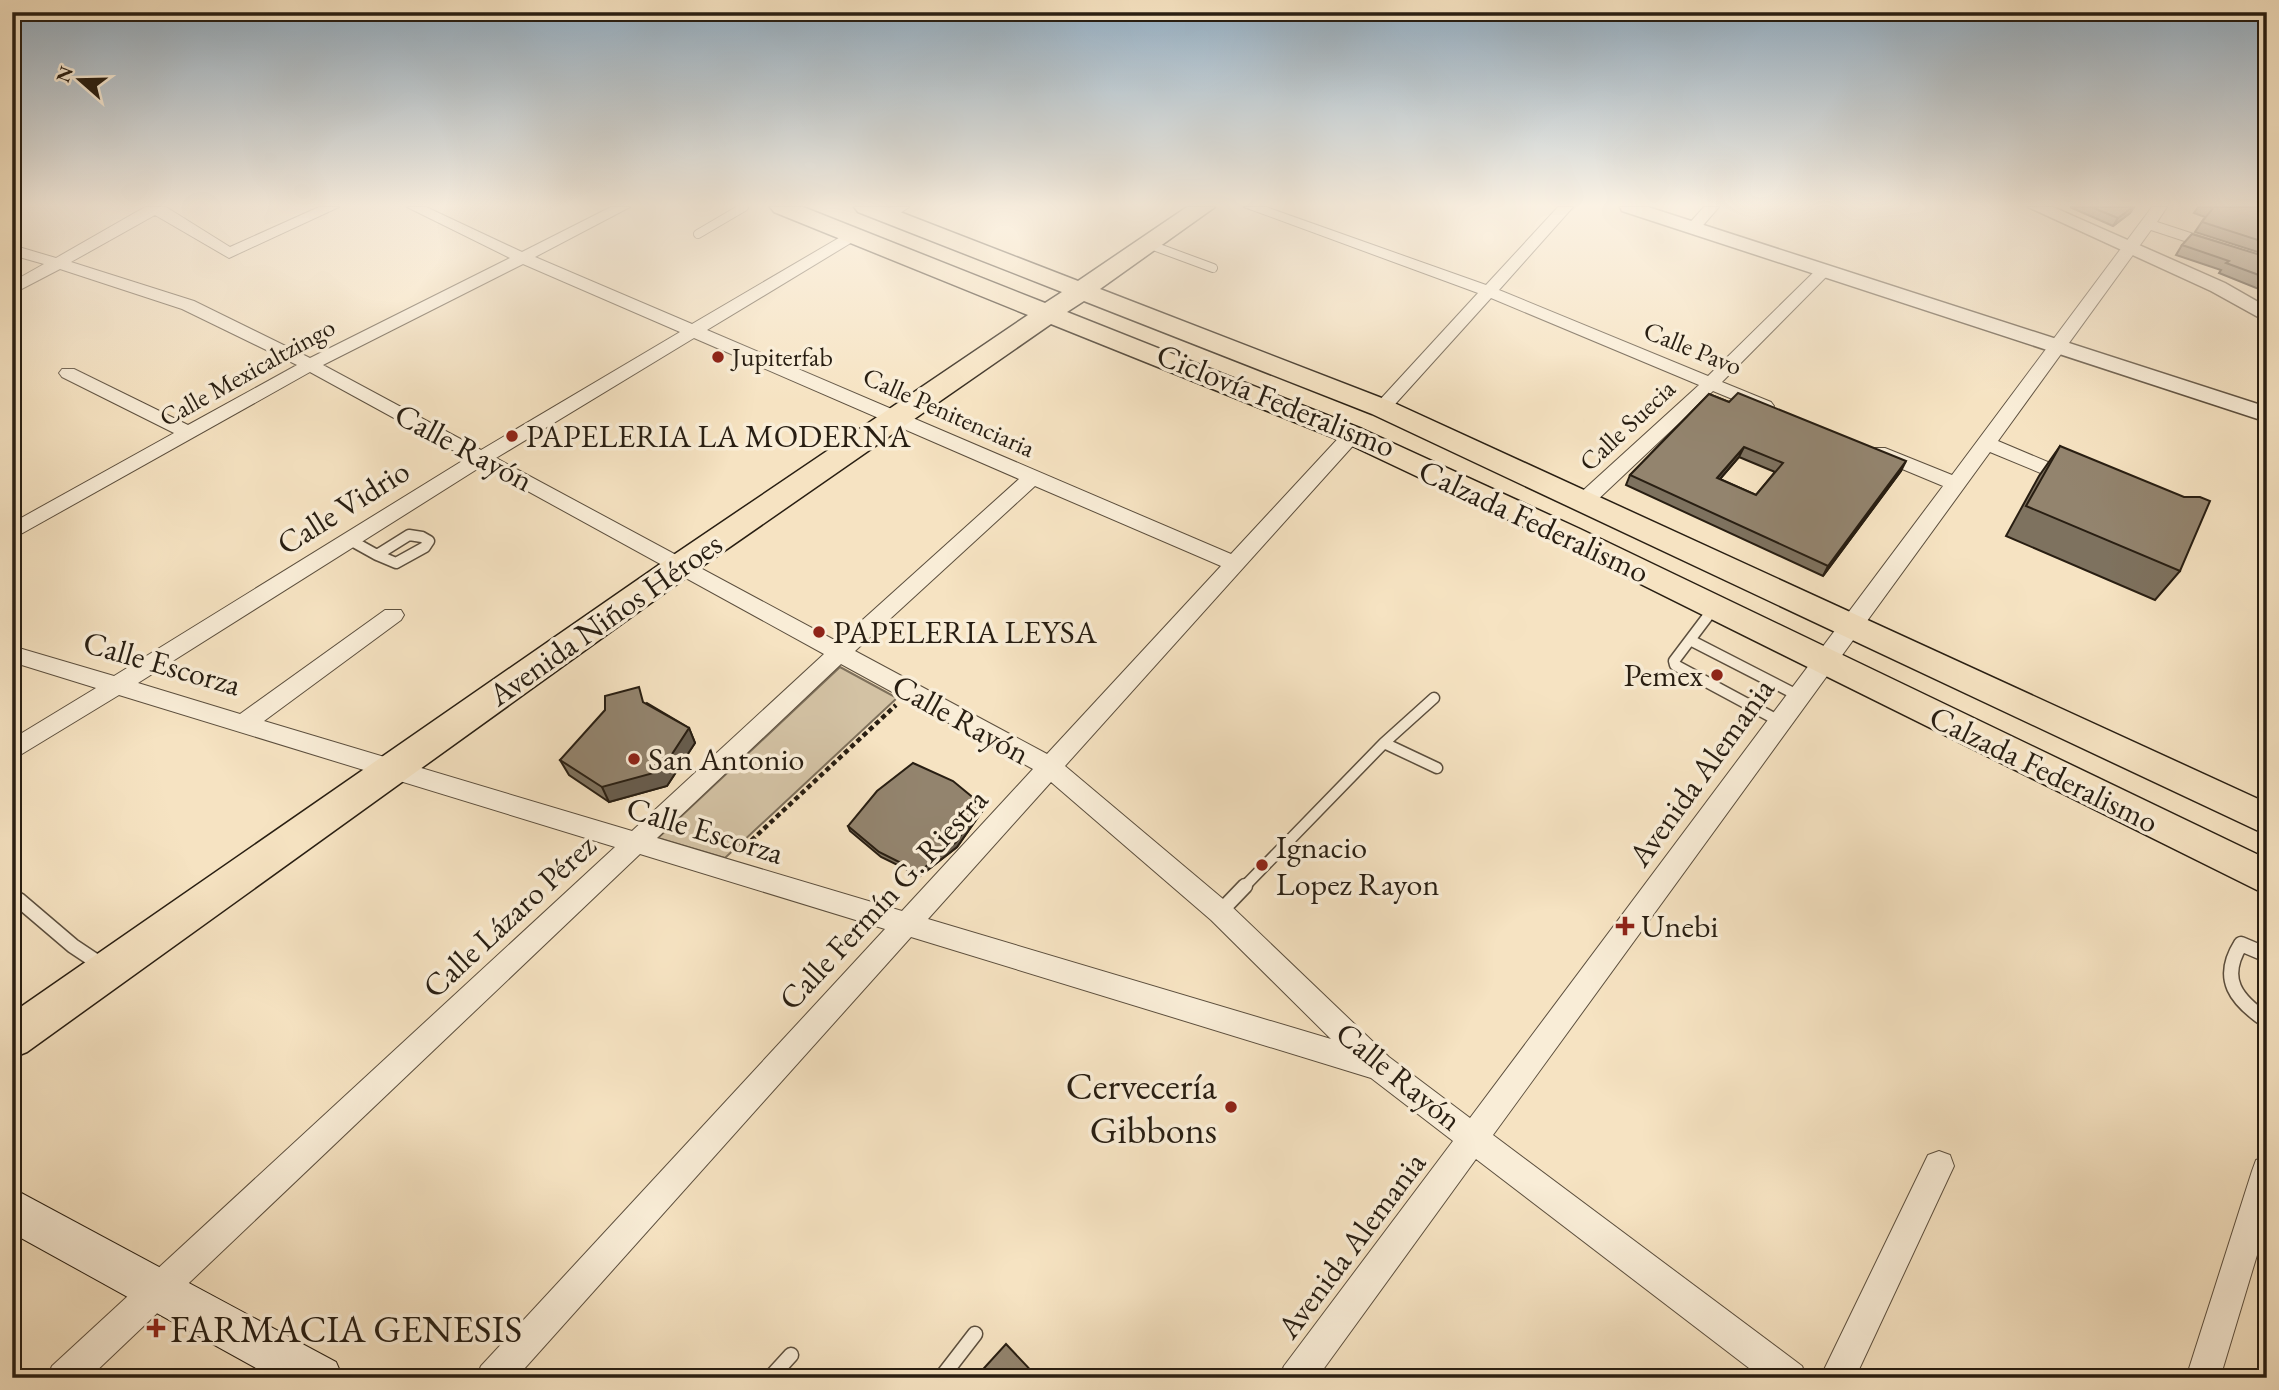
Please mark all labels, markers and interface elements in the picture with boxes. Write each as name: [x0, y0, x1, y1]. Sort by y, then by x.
north arrow: [46, 46, 116, 116]
text: N: [50, 62, 79, 86]
street label: Calle Mexicaltzingo: [153, 310, 341, 434]
street label: Calle Pavo: [1639, 313, 1747, 383]
street label: Ciclovía Federalismo: [1150, 333, 1402, 467]
place label: Jupiterfab: [730, 340, 833, 374]
marker: Jupiterfab: [710, 349, 726, 365]
street label: Calle Penitenciaria: [858, 359, 1041, 465]
street label: Calle Suecia: [1572, 371, 1683, 478]
street label: Calle Rayón: [387, 393, 541, 501]
place label: PAPELERIA LA MODERNA: [526, 415, 911, 457]
marker: PAPELERIA LA MODERNA: [504, 428, 520, 444]
street label: Calzada Federalismo: [1412, 449, 1656, 593]
street label: Calle Vidrio: [269, 450, 417, 564]
street label: Avenida Niños Héroes: [479, 523, 730, 716]
place label: PAPELERIA LEYSA: [833, 611, 1098, 653]
street label: Calle Escorza: [78, 621, 246, 706]
marker: PAPELERIA LEYSA: [811, 624, 827, 640]
place label: Pemex: [1624, 654, 1703, 696]
street label: Calle Rayón: [885, 664, 1037, 774]
marker: Pemex: [1709, 667, 1725, 683]
street label: Avenida Alemania: [1618, 669, 1784, 875]
street label: Calzada Federalismo: [1923, 695, 2165, 843]
place label: San Antonio: [648, 738, 804, 780]
marker: San Antonio: [626, 751, 642, 767]
street label: Calle Fermín G. Riestra: [769, 779, 997, 1019]
street label: Calle Escorza: [621, 786, 789, 874]
street label: Calle Lázaro Pérez: [413, 825, 605, 1007]
place label: Ignacio Lopez Rayon: [1276, 826, 1439, 905]
marker: Ignacio Lopez Rayon: [1254, 857, 1270, 873]
place label: Unebi: [1641, 905, 1718, 947]
marker: Unebi: [1615, 916, 1635, 936]
street label: Calle Rayón: [1327, 1012, 1471, 1140]
place label: Cervecería Gibbons: [1066, 1061, 1218, 1154]
marker: Cervecería Gibbons: [1223, 1099, 1239, 1115]
street label: Avenida Alemania: [1266, 1143, 1435, 1348]
place label: FARMACIA GENESIS: [170, 1304, 522, 1353]
marker: FARMACIA GENESIS: [148, 1320, 164, 1336]

